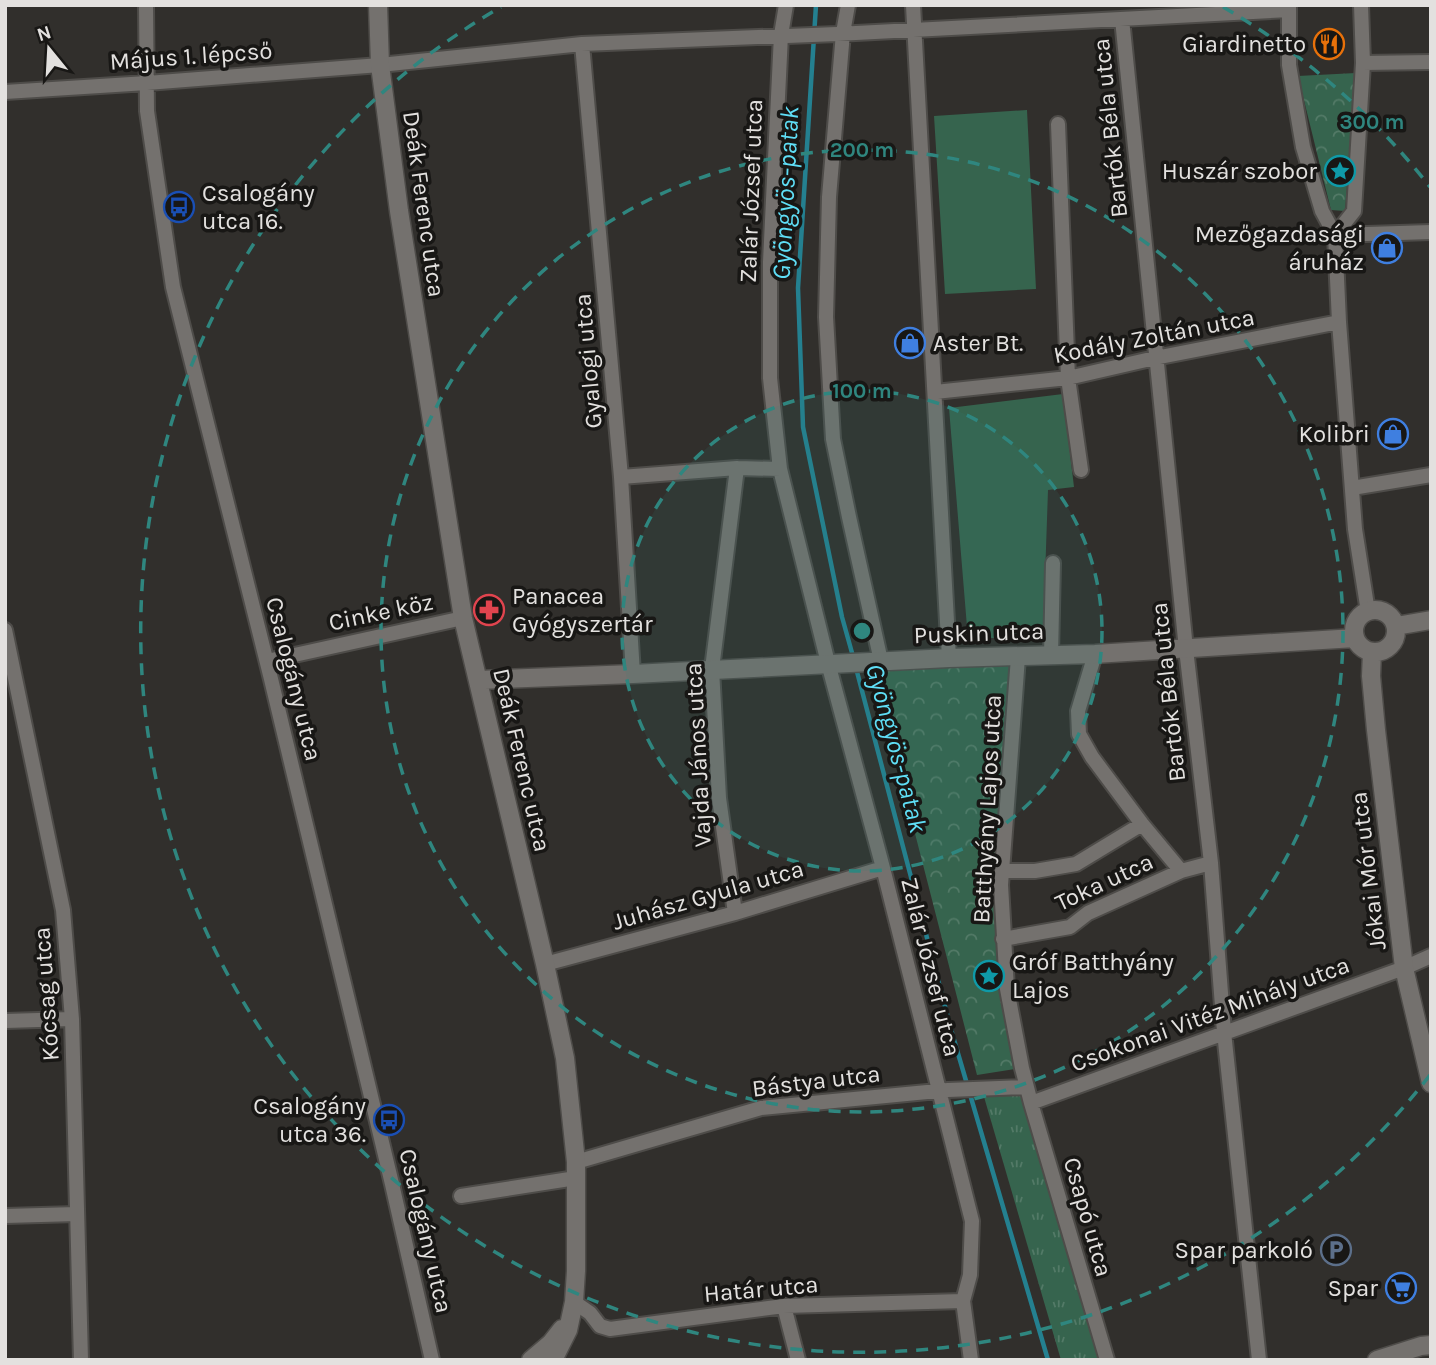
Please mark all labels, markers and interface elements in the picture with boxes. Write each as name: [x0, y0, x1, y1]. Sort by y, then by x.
north arrow: [14, 14, 84, 84]
text: N: [34, 21, 54, 46]
restaurant icon: Giardinetto: [1312, 27, 1346, 61]
place label: Giardinetto: [1182, 30, 1306, 58]
street label: Május 1. lépcső: [109, 36, 273, 76]
street label: Bartók Béla utca: [1087, 37, 1133, 219]
street label: Zalár József utca: [734, 99, 768, 283]
water label: Gyöngyös-patak: [765, 105, 806, 280]
street label: Deák Ferenc utca: [397, 109, 451, 299]
text: 300 m: [1340, 110, 1404, 134]
text: 200 m: [830, 138, 894, 162]
place icon: Huszár szobor: [1323, 154, 1357, 188]
place label: Huszár szobor: [1162, 157, 1317, 185]
place label: Csalogány utca 16.: [202, 179, 315, 235]
bus stop icon: Csalogány utca 16.: [162, 190, 196, 224]
place label: Mezőgazdasági áruház: [1195, 220, 1364, 276]
shop icon: Mezőgazdasági áruház: [1370, 231, 1404, 265]
street label: Gyalogi utca: [568, 292, 608, 430]
street label: Kodály Zoltán utca: [1051, 303, 1257, 369]
shop icon: Aster Bt.: [893, 326, 927, 360]
place label: Aster Bt.: [933, 329, 1023, 357]
text: 100 m: [832, 379, 892, 403]
shop icon: Kolibri: [1376, 417, 1410, 451]
place label: Kolibri: [1298, 420, 1370, 448]
place label: Panacea Gyógyszertár: [512, 582, 653, 638]
street label: Cinke köz: [326, 587, 436, 637]
pharmacy icon: Panacea Gyógyszertár: [472, 593, 506, 627]
street label: Csalogány utca: [260, 594, 328, 764]
street label: Bartók Béla utca: [1145, 601, 1191, 783]
street label: Puskin utca: [913, 617, 1045, 649]
centre of rings: [850, 619, 874, 643]
water label: Gyöngyös-patak: [859, 660, 934, 837]
street label: Vajda János utca: [679, 662, 717, 848]
street label: Deák Ferenc utca: [487, 665, 557, 855]
street label: Batthyány Lajos utca: [967, 694, 1007, 924]
street label: Jókai Mór utca: [1344, 790, 1392, 952]
street label: Toka utca: [1051, 847, 1157, 917]
street label: Juhász Gyula utca: [609, 854, 807, 936]
street label: Zalár József utca: [895, 874, 967, 1060]
street label: Kócsag utca: [27, 926, 65, 1062]
place label: Gróf Batthyány Lajos: [1012, 948, 1174, 1004]
street label: Csokonai Vitéz Mihály utca: [1067, 950, 1353, 1078]
place icon: Gróf Batthyány Lajos: [972, 959, 1006, 993]
street label: Bástya utca: [750, 1059, 882, 1103]
place label: Csalogány utca 36.: [253, 1092, 366, 1148]
bus stop icon: Csalogány utca 36.: [372, 1103, 406, 1137]
street label: Csalogány utca: [394, 1146, 458, 1316]
street label: Csapó utca: [1058, 1154, 1118, 1280]
parking icon: Spar parkoló: [1319, 1233, 1353, 1267]
place label: Spar parkoló: [1174, 1236, 1313, 1264]
street label: Határ utca: [702, 1270, 820, 1308]
supermarket icon: Spar: [1384, 1271, 1418, 1305]
place label: Spar: [1328, 1274, 1378, 1302]

